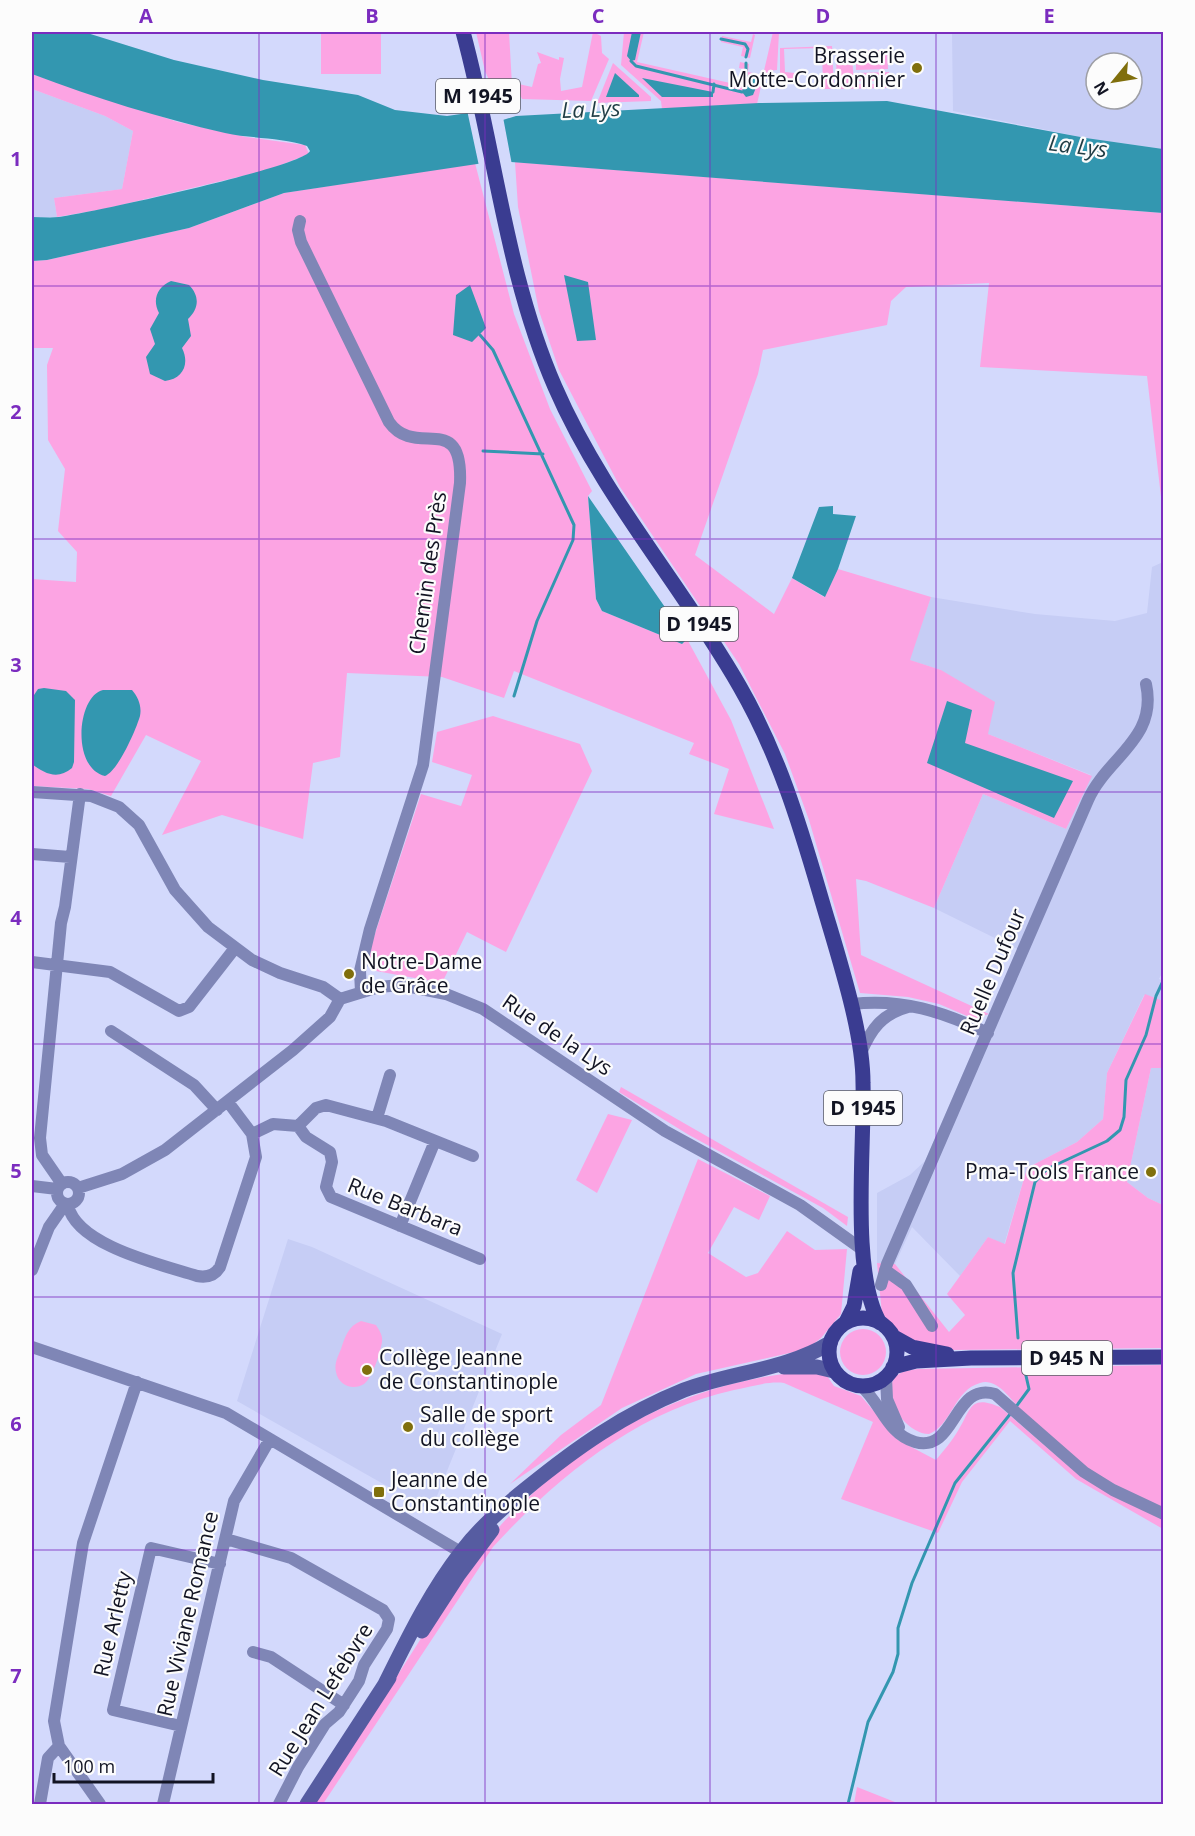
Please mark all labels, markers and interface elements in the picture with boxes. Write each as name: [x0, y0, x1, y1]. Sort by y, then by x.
text: A: [139, 2, 153, 29]
text: B: [365, 2, 379, 29]
text: C: [592, 2, 605, 29]
text: D: [816, 2, 830, 29]
text: E: [1043, 2, 1055, 29]
place label: Brasserie Motte-Cordonnier: [729, 41, 905, 93]
north arrow: [1084, 51, 1144, 111]
marker: Brasserie Motte-Cordonnier: [910, 61, 924, 75]
text: N: [1088, 77, 1114, 100]
road number: M 1945: [436, 79, 520, 113]
water label: La Lys: [561, 92, 621, 124]
water label: La Lys: [1047, 127, 1110, 164]
text: 1: [10, 145, 22, 172]
text: 2: [10, 398, 22, 425]
street label: Chemin des Près: [402, 490, 452, 656]
road number: D 1945: [660, 607, 738, 641]
text: 3: [10, 651, 22, 678]
text: 4: [10, 904, 22, 931]
street label: Ruelle Dufour: [953, 904, 1031, 1039]
place label: Notre-Dame de Grâce: [361, 947, 482, 999]
marker: Notre-Dame de Grâce: [342, 967, 356, 981]
street label: Rue de la Lys: [497, 987, 618, 1081]
road number: D 1945: [824, 1091, 902, 1125]
text: 5: [10, 1157, 22, 1184]
place label: Pma-Tools France: [965, 1157, 1139, 1185]
marker: Pma-Tools France: [1144, 1165, 1158, 1179]
street label: Rue Barbara: [344, 1170, 467, 1242]
road number: D 945 N: [1022, 1341, 1112, 1375]
place label: Collège Jeanne de Constantinople: [379, 1343, 558, 1395]
marker: Collège Jeanne de Constantinople: [360, 1363, 374, 1377]
place label: Salle de sport du collège: [420, 1400, 553, 1452]
text: 6: [10, 1410, 22, 1437]
marker: Salle de sport du collège: [401, 1420, 415, 1434]
place label: Jeanne de Constantinople: [389, 1465, 540, 1517]
marker: Jeanne de Constantinople: [372, 1485, 386, 1499]
street label: Rue Viviane Romance: [150, 1508, 224, 1719]
street label: Rue Arletty: [86, 1568, 138, 1679]
street label: Rue Jean Lefebvre: [262, 1617, 379, 1781]
text: 7: [10, 1662, 22, 1689]
scale bar: [54, 1746, 213, 1784]
text: 100 m: [63, 1754, 115, 1778]

